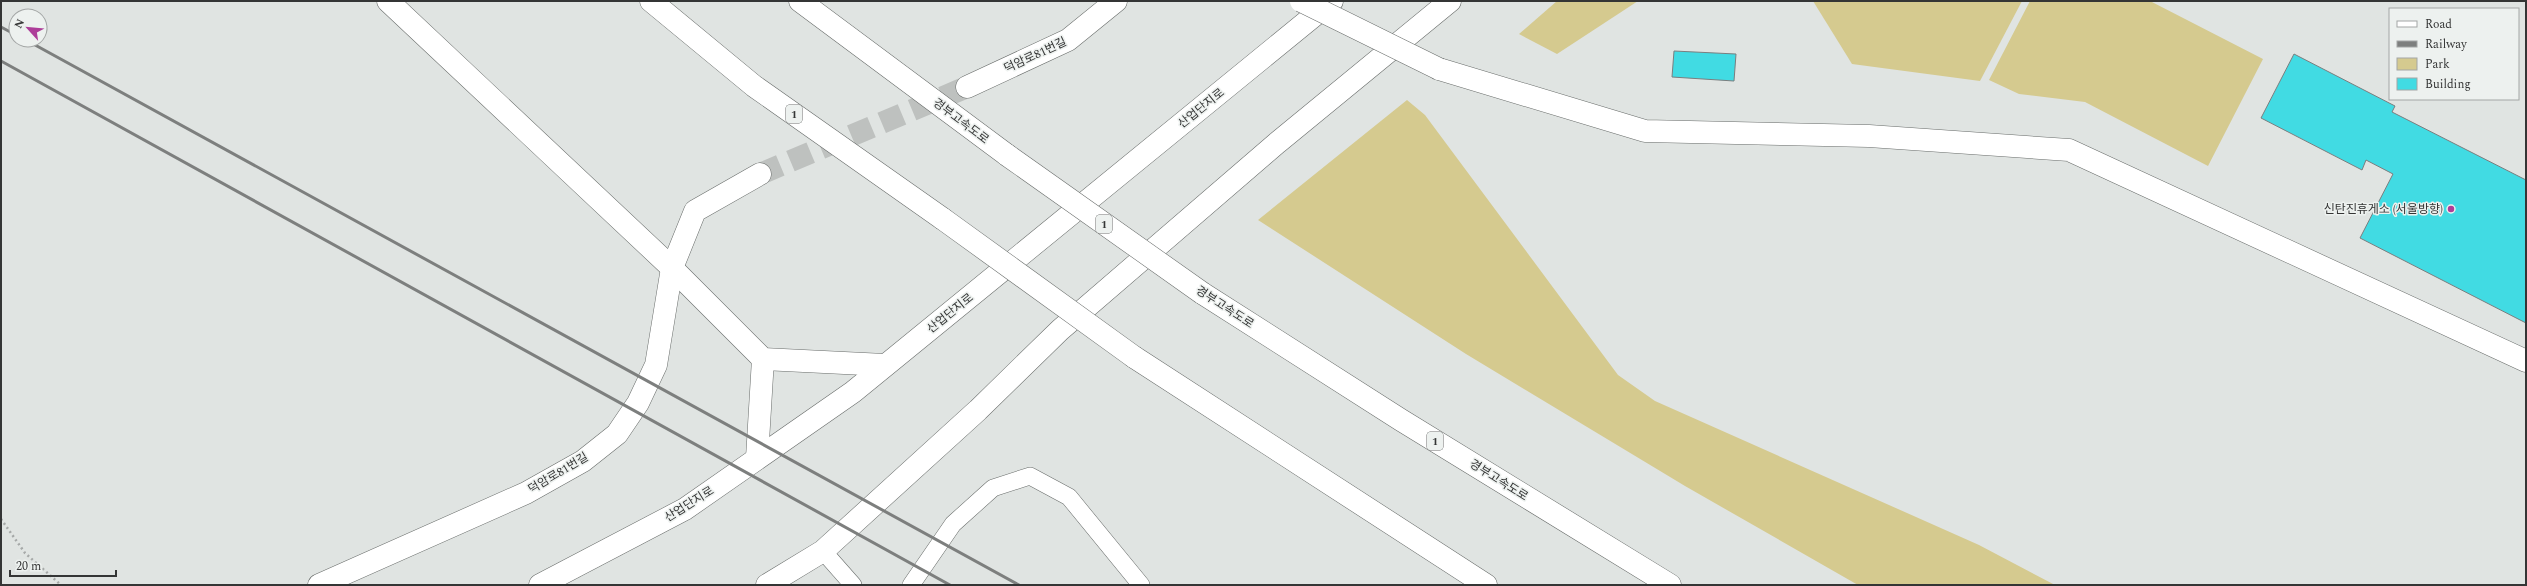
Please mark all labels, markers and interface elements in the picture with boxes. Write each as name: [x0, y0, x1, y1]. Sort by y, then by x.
north arrow: [8, 8, 48, 48]
legend: [2389, 8, 2519, 100]
text: Road: [2425, 15, 2452, 34]
text: N: [10, 16, 29, 32]
street label: 덕암로81번길: [1001, 33, 1070, 78]
text: Railway: [2425, 35, 2468, 54]
text: Park: [2425, 55, 2450, 74]
text: Building: [2425, 75, 2471, 94]
street label: 산업단지로: [1174, 84, 1229, 133]
street label: 경부고속도로: [929, 94, 993, 149]
road number: 1: [786, 105, 802, 123]
place label: 신탄진휴게소 (서울방향): [2324, 200, 2443, 219]
marker: 신탄진휴게소 (서울방향): [2446, 204, 2456, 214]
road number: 1: [1096, 215, 1112, 233]
street label: 경부고속도로: [1192, 281, 1258, 333]
street label: 산업단지로: [923, 289, 978, 338]
road number: 1: [1427, 432, 1443, 450]
street label: 덕암로81번길: [525, 448, 592, 499]
street label: 경부고속도로: [1466, 455, 1532, 506]
street label: 산업단지로: [661, 482, 718, 527]
scale bar: [10, 552, 116, 578]
text: 20 m: [16, 557, 41, 576]

